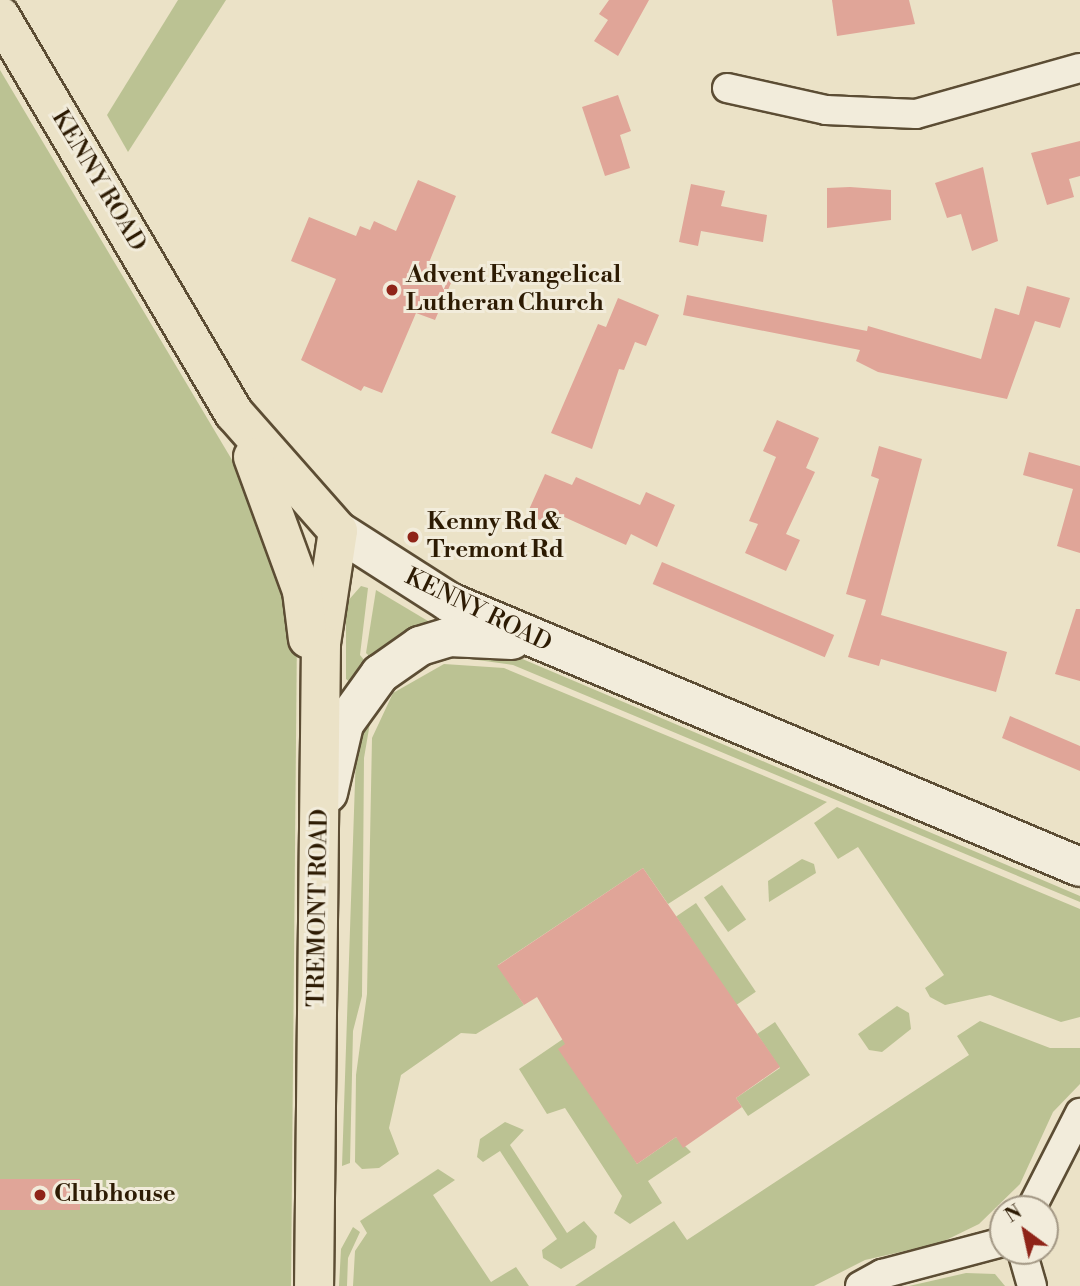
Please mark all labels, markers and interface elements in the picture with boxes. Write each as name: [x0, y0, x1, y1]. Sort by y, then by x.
street label: KENNY ROAD: [45, 105, 151, 257]
place label: Advent Evangelical Lutheran Church: [406, 262, 621, 318]
marker: Advent Evangelical Lutheran Church: [384, 282, 400, 298]
place label: Kenny Rd & Tremont Rd: [427, 509, 564, 565]
marker: Kenny Rd & Tremont Rd: [405, 529, 421, 545]
street label: KENNY ROAD: [400, 563, 556, 659]
street label: TREMONT ROAD: [303, 809, 335, 1007]
place label: Clubhouse: [54, 1181, 176, 1209]
marker: Clubhouse: [32, 1187, 48, 1203]
north arrow: [989, 1195, 1059, 1265]
text: N: [1001, 1200, 1026, 1228]

